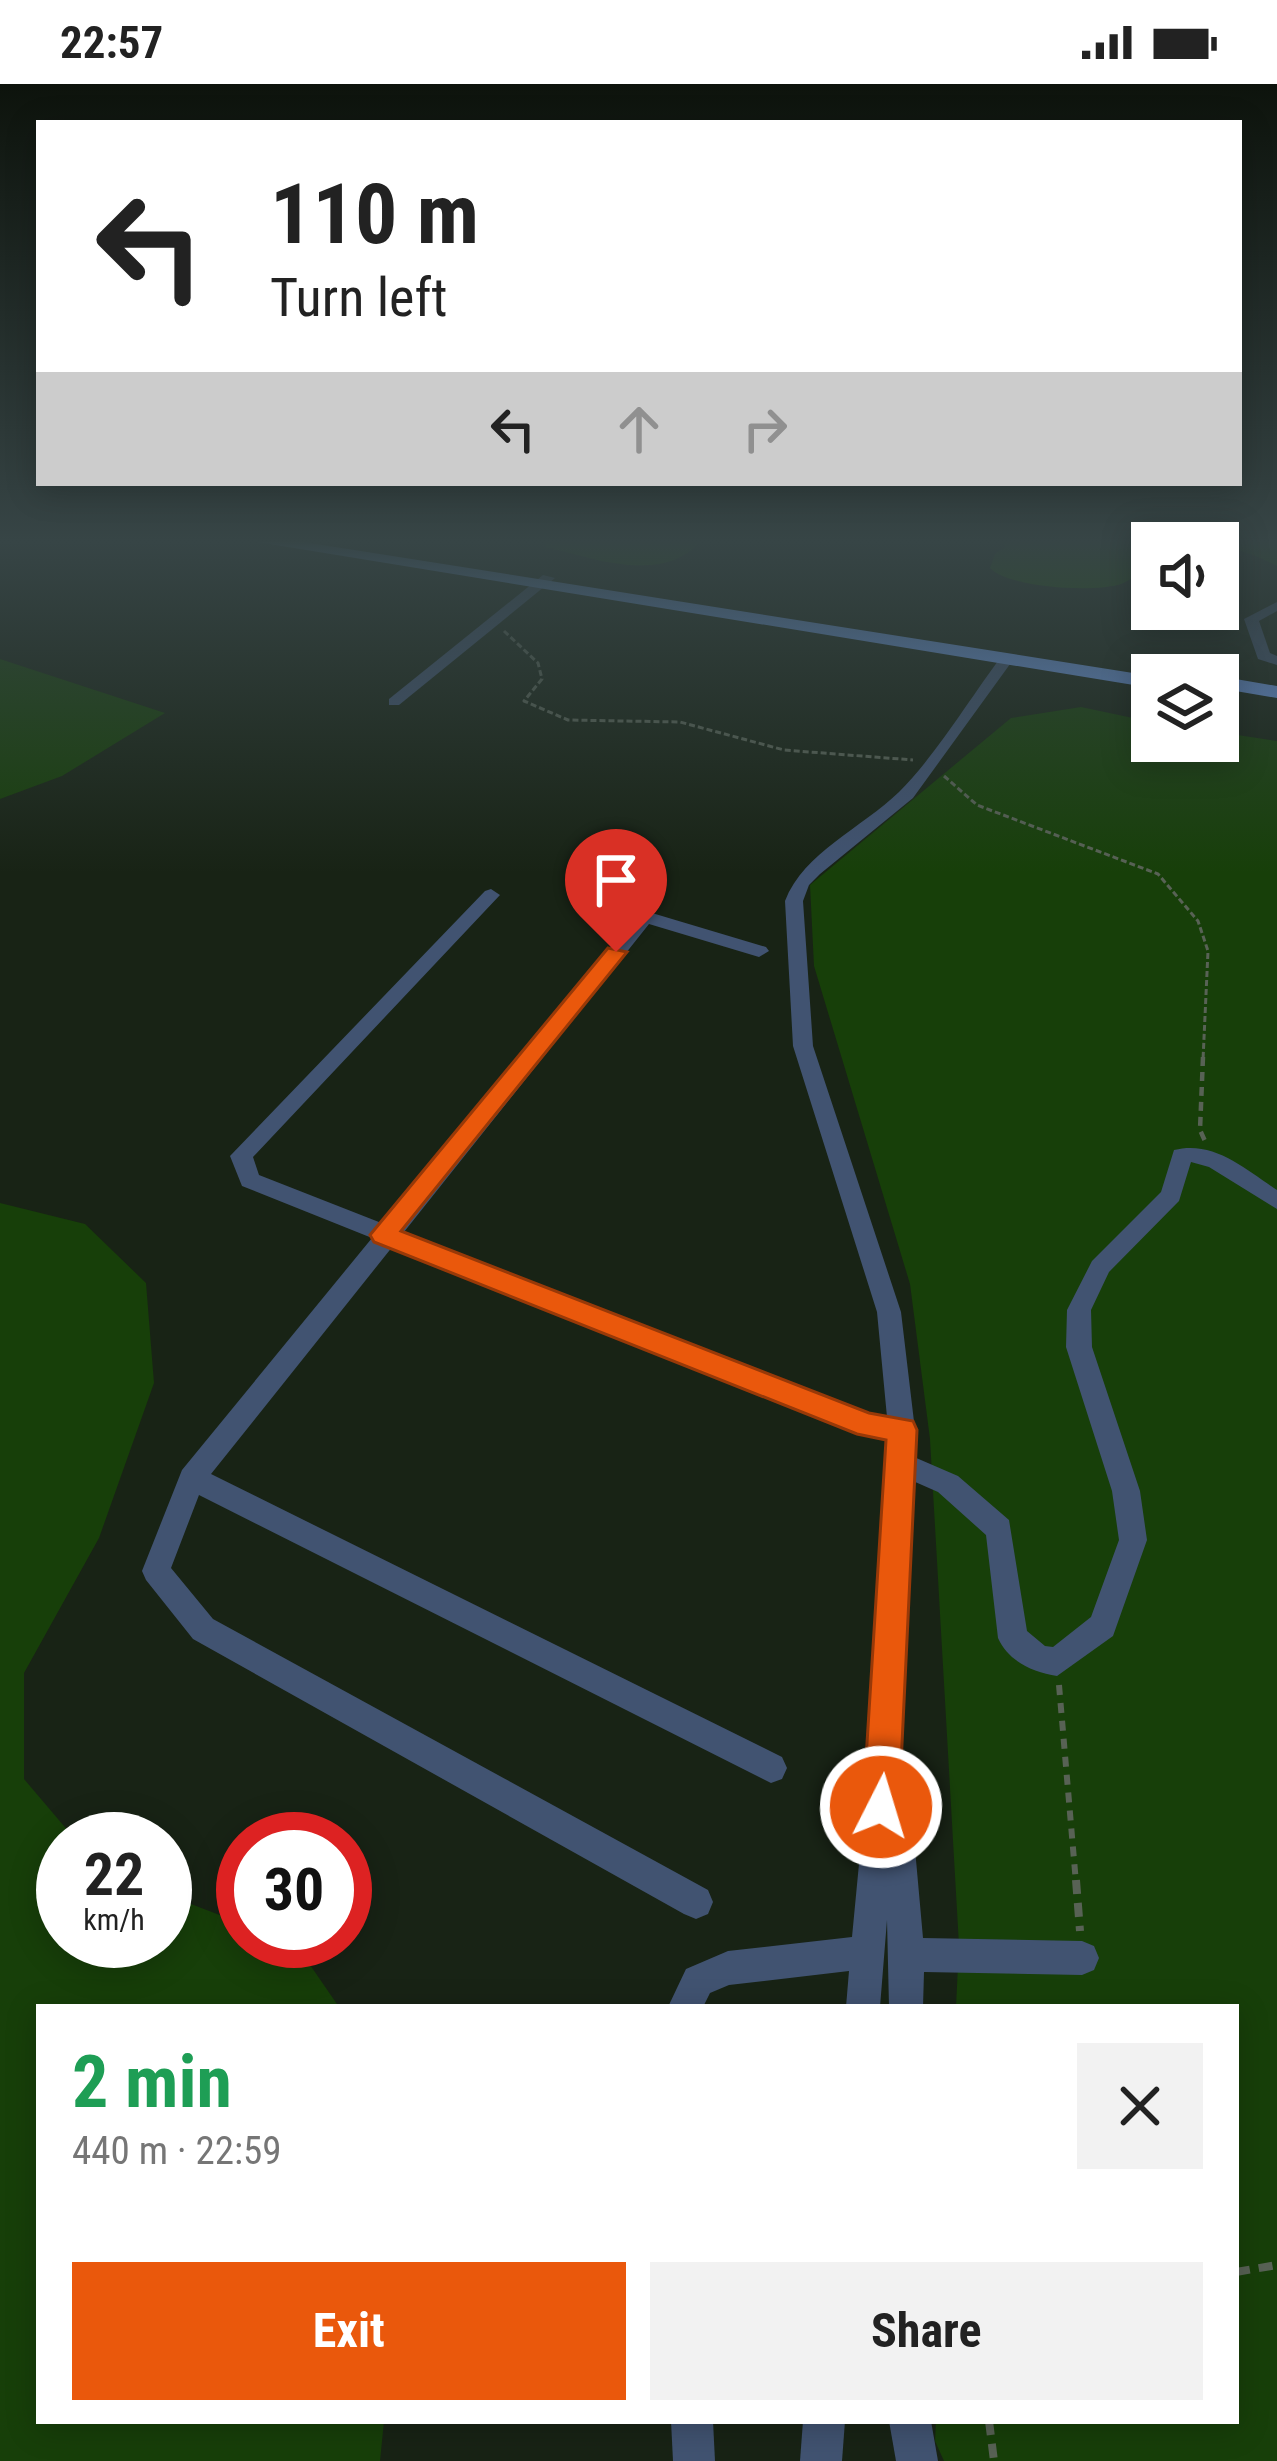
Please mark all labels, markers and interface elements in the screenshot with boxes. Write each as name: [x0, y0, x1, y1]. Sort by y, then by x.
text: 22:57: [60, 16, 163, 69]
text: 110 m: [270, 165, 479, 264]
icon: left: [72, 168, 228, 324]
text: Turn left: [270, 266, 447, 329]
icon: left: [480, 396, 546, 462]
icon: ahead: [606, 396, 672, 462]
icon: right: [732, 396, 798, 462]
map controls: [1131, 522, 1239, 762]
button: sound: [1131, 522, 1239, 630]
button: layers: [1131, 654, 1239, 762]
pin: [565, 829, 667, 952]
icon: arrive: [583, 847, 649, 913]
position arrow: [818, 1744, 944, 1870]
speed limit sign: 30: [216, 1812, 372, 1968]
text: 22: [84, 1839, 144, 1910]
text: km/h: [83, 1902, 145, 1937]
text: 2 min: [72, 2040, 232, 2125]
button: close: [1077, 2043, 1203, 2169]
text: 440 m · 22:59: [72, 2128, 282, 2174]
button: Exit: [72, 2262, 626, 2400]
button: Share: [650, 2262, 1203, 2400]

